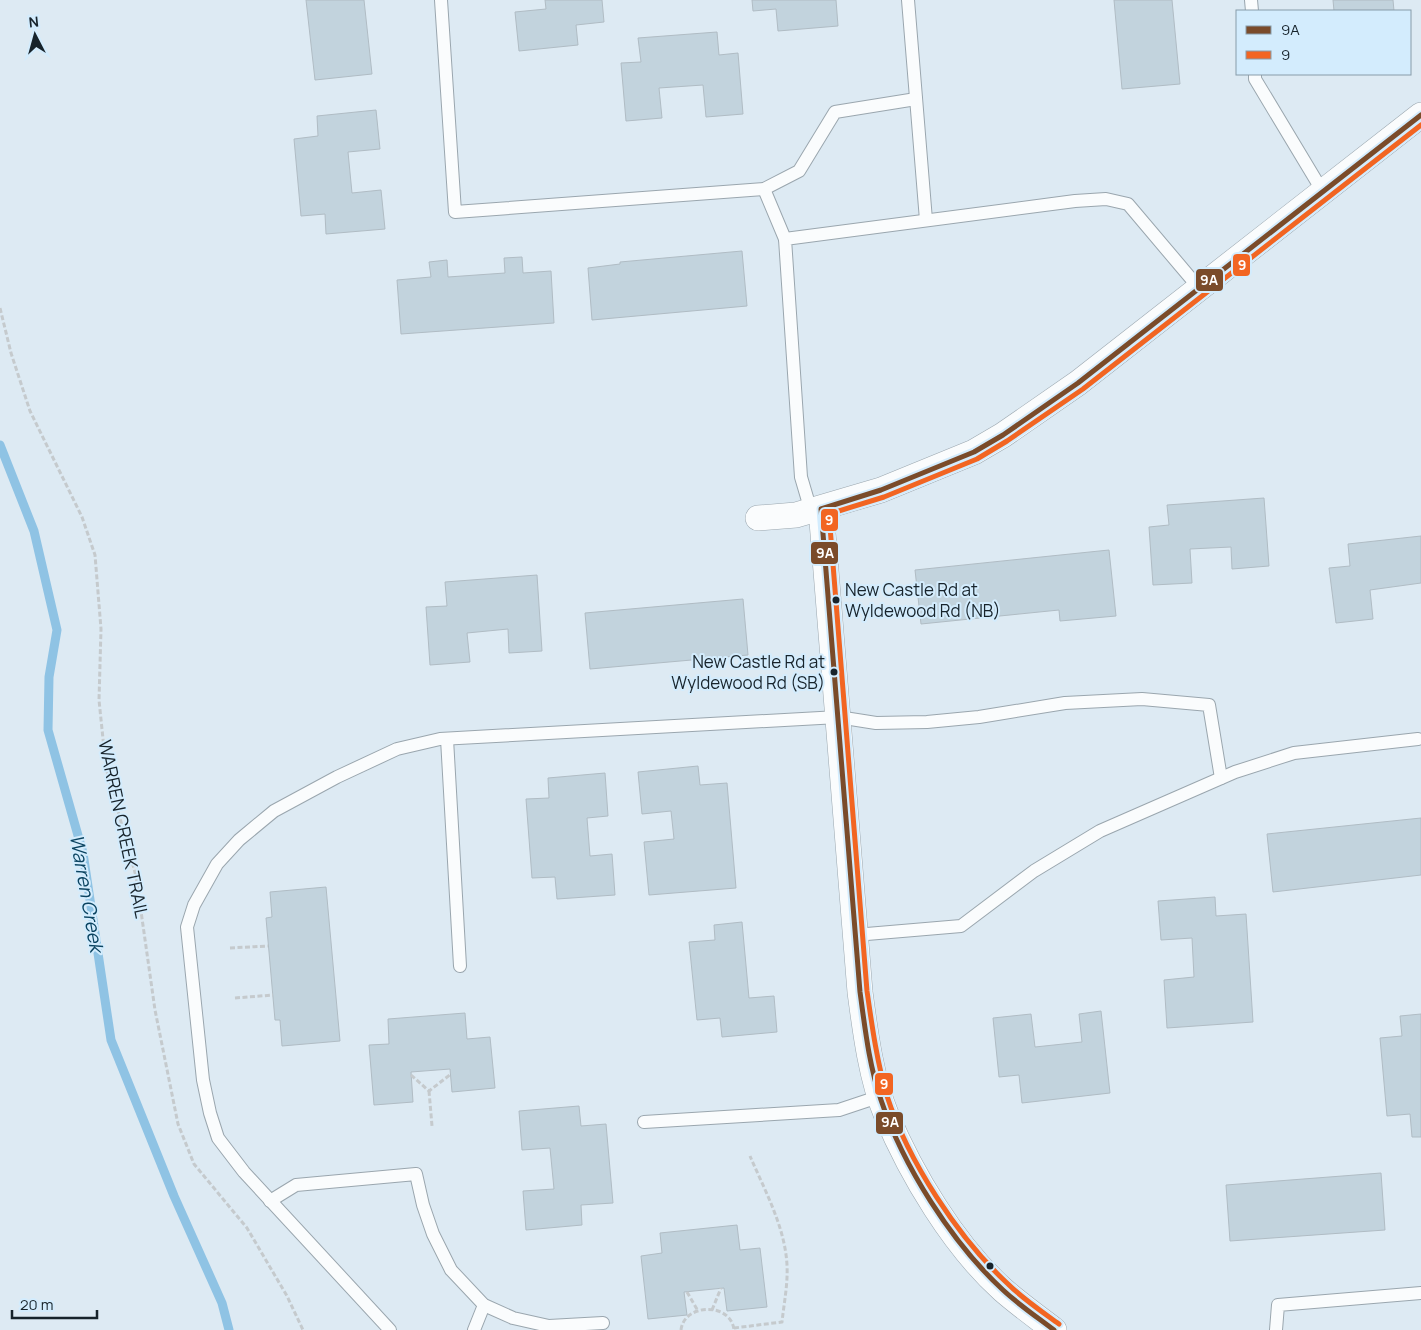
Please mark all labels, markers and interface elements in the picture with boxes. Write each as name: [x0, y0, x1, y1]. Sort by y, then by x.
north arrow: [10, 10, 60, 60]
legend: [1236, 10, 1411, 75]
text: N: [28, 12, 40, 32]
text: 9A: [1281, 19, 1300, 40]
text: 9: [1281, 44, 1290, 65]
line badge: 9: [1232, 253, 1251, 277]
text: 9: [1238, 255, 1246, 274]
line badge: 9A: [1195, 268, 1224, 292]
text: 9A: [1200, 270, 1219, 289]
line badge: 9: [820, 508, 839, 532]
text: 9: [825, 510, 833, 529]
line badge: 9A: [810, 541, 839, 565]
text: 9A: [816, 543, 835, 562]
place label: New Castle Rd at Wyldewood Rd (NB): [845, 578, 1001, 622]
marker: New Castle Rd at Wyldewood Rd (NB): [831, 595, 841, 605]
place label: New Castle Rd at Wyldewood Rd (SB): [671, 650, 825, 694]
marker: New Castle Rd at Wyldewood Rd (SB): [829, 667, 839, 677]
street label: WARREN CREEK TRAIL: [93, 738, 155, 920]
water label: Warren Creek: [64, 832, 111, 956]
line badge: 9: [874, 1072, 894, 1096]
text: 9: [880, 1074, 888, 1093]
line badge: 9A: [875, 1111, 904, 1135]
text: 9A: [881, 1112, 900, 1131]
unlabelled marker: [985, 1261, 995, 1271]
scale bar: [12, 1288, 98, 1320]
text: 20 m: [20, 1294, 53, 1315]

